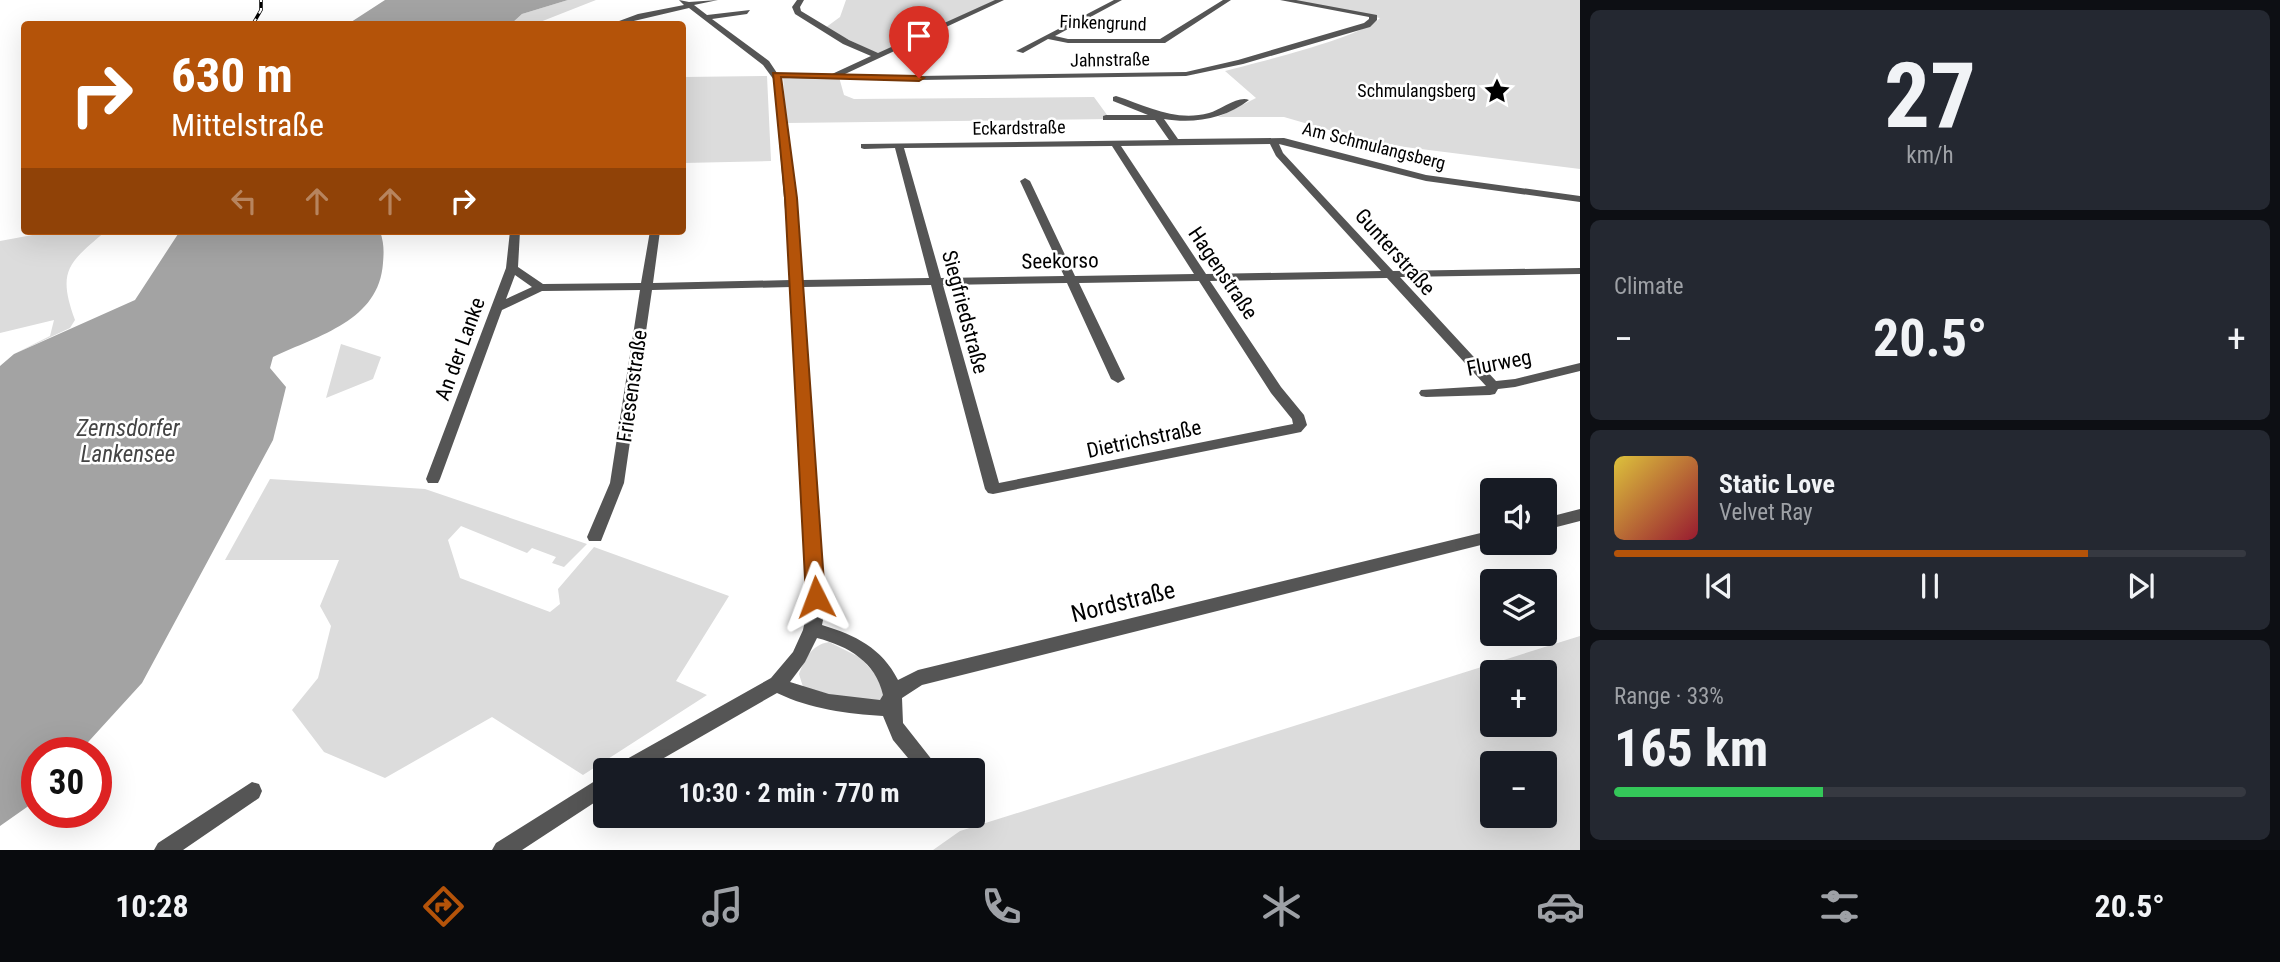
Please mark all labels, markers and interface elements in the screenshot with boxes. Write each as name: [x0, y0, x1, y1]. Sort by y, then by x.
pin: [889, 6, 949, 78]
street label: Finkengrund: [1059, 10, 1147, 35]
icon: arrive: [900, 17, 938, 55]
text: 27: [1884, 43, 1976, 149]
text: 630 m: [171, 47, 293, 104]
street label: Jahnstraße: [1070, 48, 1150, 71]
icon: right: [56, 49, 147, 140]
place icon: Schmulangsberg: [1482, 76, 1512, 106]
place label: Schmulangsberg: [1357, 80, 1476, 101]
text: Mittelstraße: [171, 106, 324, 144]
street label: Eckardstraße: [972, 116, 1066, 139]
street label: Am Schmulangsberg: [1300, 118, 1448, 173]
text: km/h: [1906, 142, 1954, 169]
icon: left: [225, 182, 263, 220]
icon: ahead: [298, 182, 336, 220]
icon: ahead: [371, 182, 409, 220]
icon: right: [444, 182, 482, 220]
street label: Gunterstraße: [1350, 204, 1440, 300]
street label: Hagenstraße: [1183, 222, 1263, 324]
street label: Siegfriedstraße: [937, 248, 993, 376]
street label: Seekorso: [1021, 248, 1099, 274]
text: Climate: [1614, 273, 1684, 300]
street label: An der Lanke: [430, 294, 490, 404]
text: 20.5°: [1873, 308, 1987, 369]
text: −: [1614, 317, 1633, 361]
text: +: [2227, 317, 2246, 361]
street label: Friesenstraße: [612, 328, 652, 444]
street label: Flurweg: [1465, 345, 1533, 381]
water label: Zernsdorfer Lankensee: [76, 415, 181, 468]
street label: Dietrichstraße: [1084, 415, 1204, 463]
text: Static Love: [1719, 469, 1835, 499]
map controls: [1480, 478, 1557, 828]
button: sound: [1480, 478, 1557, 555]
text: Velvet Ray: [1719, 499, 1813, 526]
position arrow: [779, 560, 853, 634]
icon: previous: [1700, 567, 1738, 605]
icon: pause: [1911, 567, 1949, 605]
icon: next: [2122, 567, 2160, 605]
button: layers: [1480, 569, 1557, 646]
street label: Nordstraße: [1068, 576, 1178, 628]
button: +: [1480, 660, 1557, 737]
text: Range · 33%: [1614, 683, 1724, 710]
text: 165 km: [1614, 718, 1768, 779]
speed limit sign: 30: [21, 737, 112, 828]
button: −: [1480, 751, 1557, 828]
text: 10:30 · 2 min · 770 m: [679, 778, 899, 808]
icon: directions: [419, 882, 468, 931]
icon: music: [698, 882, 747, 931]
icon: phone: [977, 882, 1026, 931]
icon: climate: [1257, 882, 1306, 931]
icon: car: [1536, 882, 1585, 931]
icon: filters: [1815, 882, 1864, 931]
text: 10:28: [115, 887, 189, 925]
text: 20.5°: [2095, 887, 2165, 925]

